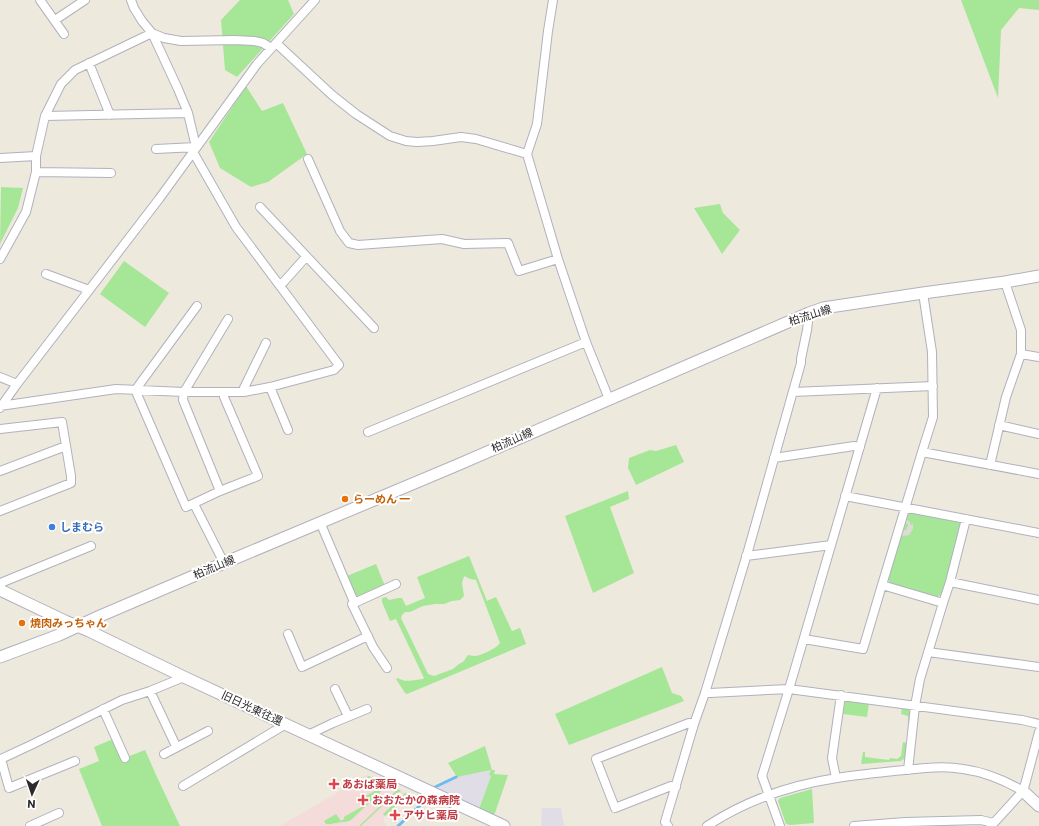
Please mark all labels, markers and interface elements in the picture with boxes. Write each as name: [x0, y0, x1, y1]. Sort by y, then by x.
street label: 柏流山線: [787, 302, 833, 328]
street label: 柏流山線: [489, 425, 535, 454]
place label: らーめん 一: [353, 492, 410, 505]
marker: らーめん 一: [340, 494, 350, 504]
place label: しまむら: [60, 520, 104, 533]
marker: しまむら: [47, 522, 57, 532]
street label: 柏流山線: [191, 552, 237, 581]
place label: 焼肉みっちゃん: [30, 616, 107, 629]
marker: 焼肉みっちゃん: [17, 618, 27, 628]
street label: 旧日光東往還: [220, 688, 285, 727]
north arrow: [12, 774, 52, 814]
place label: あおば薬局: [342, 777, 397, 790]
marker: あおば薬局: [329, 779, 339, 789]
place label: おおたかの森病院: [372, 793, 460, 806]
marker: おおたかの森病院: [357, 794, 369, 806]
text: N: [27, 798, 36, 811]
place label: アサヒ薬局: [403, 808, 458, 821]
marker: アサヒ薬局: [390, 810, 400, 820]

